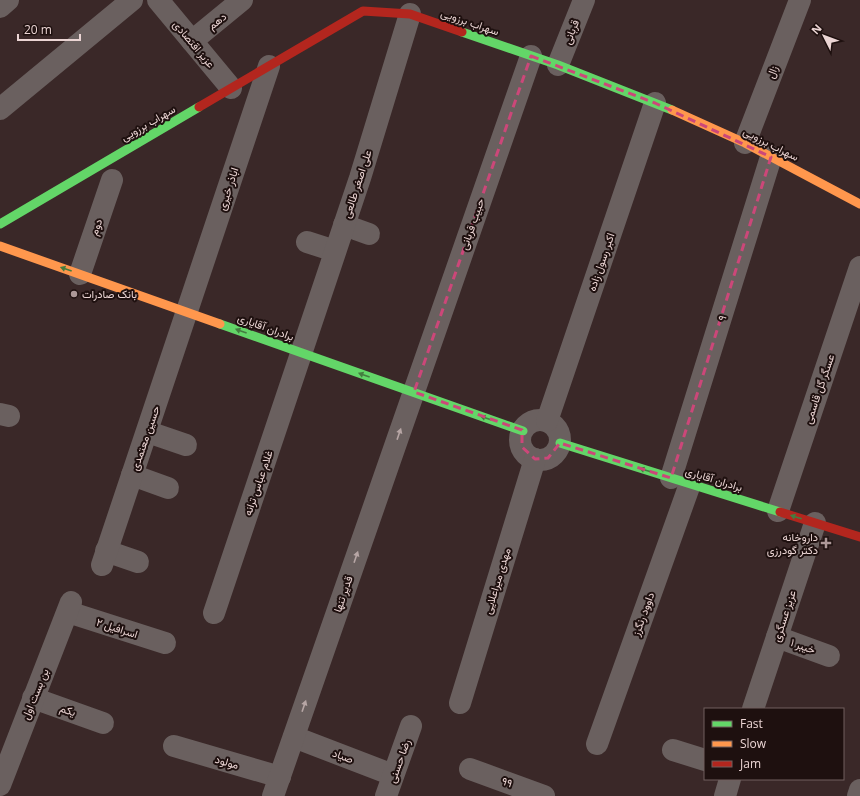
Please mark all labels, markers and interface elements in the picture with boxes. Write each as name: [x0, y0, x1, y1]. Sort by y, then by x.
street label: سهراب برزویی: [439, 5, 502, 39]
street label: دهم: [204, 9, 230, 33]
scale bar: [18, 16, 80, 42]
north arrow: [804, 16, 844, 56]
street label: عزیز اقتصادی: [170, 17, 219, 71]
street label: قربانی: [559, 17, 582, 46]
text: 20 m: [24, 21, 52, 38]
text: N: [808, 21, 825, 37]
street label: زال: [762, 63, 781, 80]
street label: سهراب برزویی: [118, 101, 178, 144]
street label: سهراب برزویی: [741, 123, 802, 164]
street label: علی اصغر طالعی: [338, 148, 375, 220]
street label: اباذر خیری: [214, 165, 242, 212]
street label: حبیب قربانی: [456, 196, 487, 252]
street label: دوم: [86, 216, 106, 238]
street label: اکبر رسول زاده: [584, 231, 617, 293]
one-way arrow: [59, 266, 71, 272]
place label: بانک صادرات: [82, 286, 137, 301]
marker: بانک صادرات: [69, 289, 79, 299]
street label: برادران آقایاری: [236, 309, 297, 344]
street label: ۹: [714, 313, 729, 323]
one-way arrow: [235, 328, 247, 334]
street label: عسگر گل قاسمی: [800, 352, 838, 426]
one-way arrow: [357, 371, 369, 377]
street label: حسین معتمدی: [126, 403, 163, 472]
one-way arrow: [480, 415, 492, 421]
one-way arrow: [396, 428, 402, 440]
street label: غلام عباس ترانه: [239, 448, 277, 518]
street label: برادران آقایاری: [684, 463, 745, 494]
one-way arrow: [639, 467, 651, 473]
one-way arrow: [790, 514, 802, 520]
place label: داروخانه دکتر گودرزی: [767, 529, 818, 557]
marker: داروخانه دکتر گودرزی: [821, 538, 831, 548]
street label: مهدی میراعلایی: [479, 546, 514, 616]
one-way arrow: [354, 551, 360, 563]
street label: قدیر تنها: [329, 574, 356, 614]
street label: عزیز عسگری: [768, 588, 799, 644]
street label: داوود رنگرز: [627, 590, 657, 639]
street label: اسرافیل ۲: [95, 614, 140, 641]
street label: خیبر ۱: [789, 634, 818, 657]
street label: بن بست اول: [17, 666, 52, 722]
street label: یکم: [58, 700, 78, 720]
one-way arrow: [302, 700, 308, 712]
legend: [704, 708, 844, 780]
text: Fast: [740, 715, 763, 732]
text: Slow: [740, 735, 767, 752]
street label: رضا حسنی: [384, 737, 413, 785]
street label: صیاد: [331, 745, 356, 766]
street label: مولود: [213, 751, 241, 772]
text: Jam: [739, 755, 761, 772]
street label: ۹۹: [500, 773, 515, 790]

